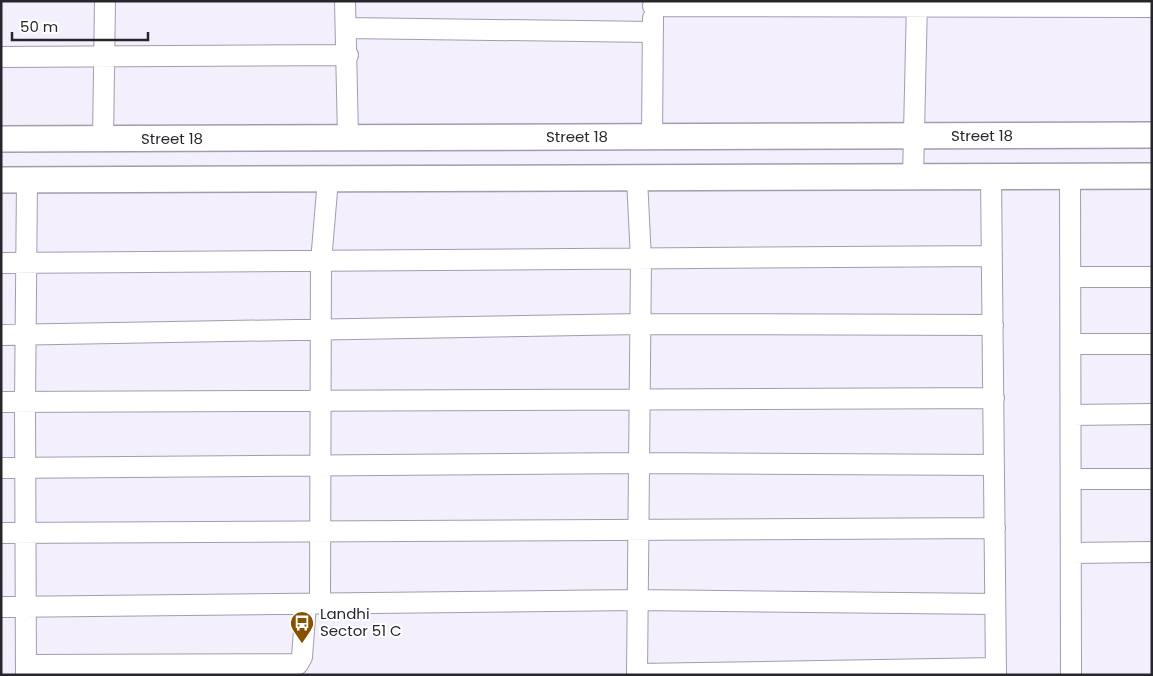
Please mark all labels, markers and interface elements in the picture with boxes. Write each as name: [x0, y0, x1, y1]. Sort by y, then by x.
scale bar: [12, 10, 149, 42]
text: 50 m: [20, 16, 58, 37]
street label: Street 18: [951, 125, 1013, 146]
street label: Street 18: [546, 126, 608, 147]
street label: Street 18: [141, 128, 203, 149]
place label: Landhi Sector 51 C: [320, 603, 402, 641]
bus stop icon: Landhi Sector 51 C: [289, 610, 315, 644]

